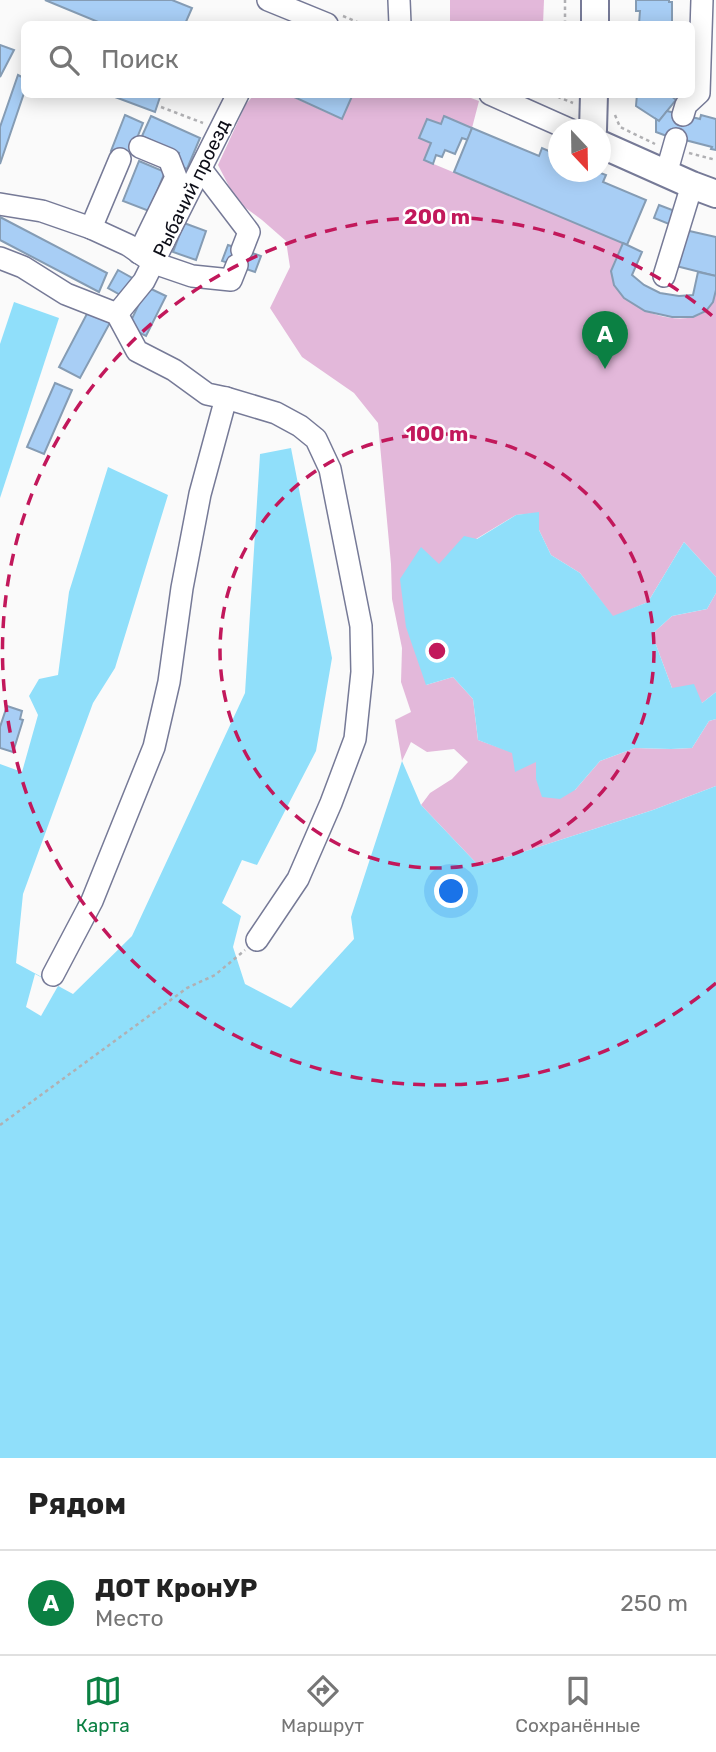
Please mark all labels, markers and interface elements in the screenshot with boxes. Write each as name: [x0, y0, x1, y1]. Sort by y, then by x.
search box: [21, 21, 695, 98]
icon: search: [45, 41, 83, 79]
text: Поиск: [101, 44, 179, 75]
street label: Рыбачий проезд: [148, 115, 235, 261]
north arrow: [548, 119, 611, 182]
text: 200 m: [404, 204, 470, 229]
pin: A: [582, 311, 628, 369]
text: 100 m: [406, 421, 468, 446]
centre of rings: [425, 639, 449, 663]
your location: [434, 874, 468, 908]
text: Рядом: [28, 1486, 126, 1522]
text: ДОТ КронУР: [95, 1573, 257, 1604]
text: A: [43, 1589, 59, 1617]
text: 250 m: [620, 1589, 688, 1617]
text: Место: [95, 1604, 164, 1632]
tab: Карта: [76, 1672, 130, 1737]
tab: Маршрут: [281, 1672, 364, 1737]
tab: Сохранённые: [515, 1672, 640, 1737]

